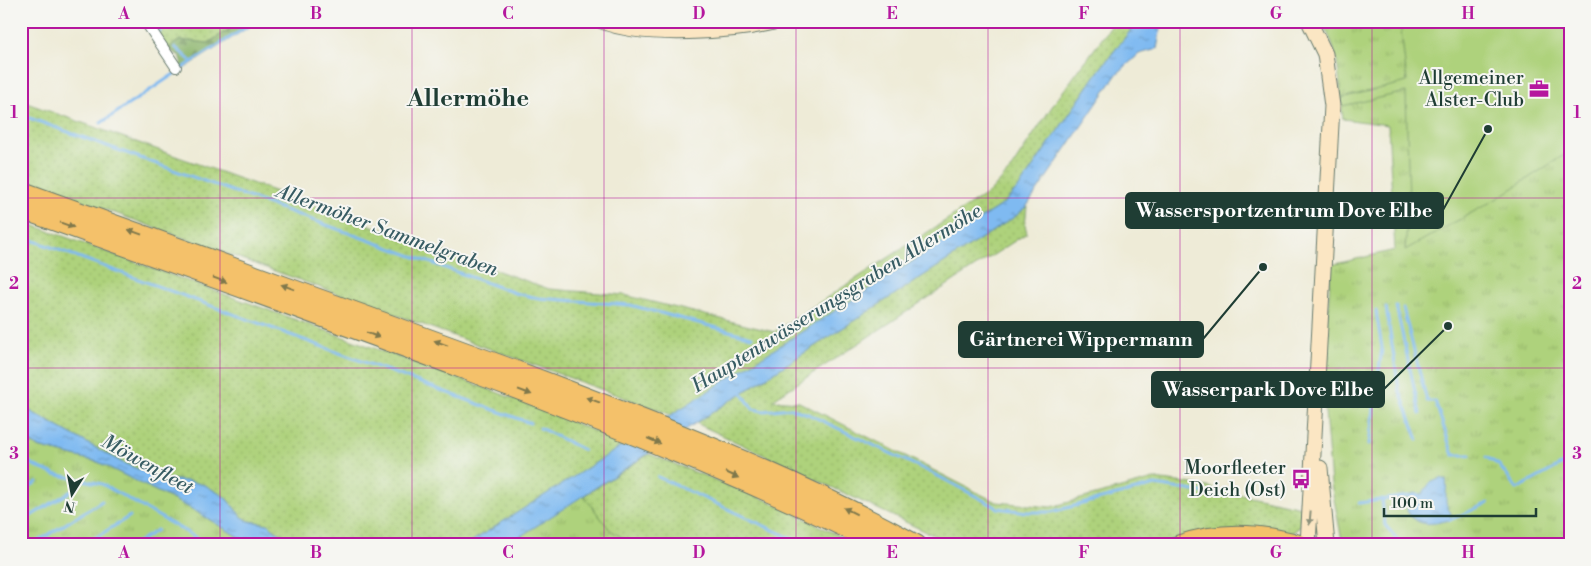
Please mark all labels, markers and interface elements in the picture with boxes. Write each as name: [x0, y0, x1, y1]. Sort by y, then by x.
text: A: [117, 4, 130, 24]
text: B: [310, 4, 322, 24]
text: C: [502, 4, 514, 24]
text: D: [693, 4, 706, 24]
text: E: [886, 4, 898, 24]
text: F: [1078, 4, 1090, 24]
text: G: [1270, 4, 1283, 24]
text: H: [1461, 4, 1475, 24]
place label: Allgemeiner Alster-Club: [1418, 66, 1524, 112]
office icon: Allgemeiner Alster-Club: [1528, 78, 1550, 100]
district label: Allermöhe: [406, 84, 529, 114]
text: 1: [10, 103, 18, 123]
text: 1: [1573, 103, 1581, 123]
water label: Allermöher Sammelgraben: [271, 179, 502, 283]
callout: Wassersportzentrum Dove Elbe: [1126, 193, 1443, 228]
water label: Hauptentwässerungsgraben Allermöhe: [686, 199, 987, 400]
text: Wassersportzentrum Dove Elbe: [1134, 199, 1433, 224]
one-way arrow: [60, 221, 75, 229]
one-way arrow: [128, 228, 143, 235]
text: 2: [9, 274, 19, 294]
text: 2: [1572, 274, 1582, 294]
one-way arrow: [213, 276, 228, 284]
one-way arrow: [280, 283, 295, 291]
callout: Gärtnerei Wippermann: [959, 322, 1203, 357]
text: Gärtnerei Wippermann: [969, 328, 1194, 353]
one-way arrow: [366, 331, 381, 339]
one-way arrow: [433, 339, 448, 347]
callout: Wasserpark Dove Elbe: [1152, 372, 1384, 407]
text: Wasserpark Dove Elbe: [1161, 378, 1374, 403]
one-way arrow: [518, 388, 533, 396]
one-way arrow: [585, 396, 600, 404]
water label: Möwenfleet: [97, 429, 198, 501]
one-way arrow: [647, 438, 661, 446]
text: 3: [9, 444, 19, 464]
text: 3: [1572, 444, 1582, 464]
place label: Moorfleeter Deich (Ost): [1184, 456, 1286, 502]
north arrow: [48, 468, 98, 518]
bus stop icon: Moorfleeter Deich (Ost): [1290, 468, 1312, 490]
one-way arrow: [725, 471, 739, 479]
scale bar: [1384, 486, 1536, 518]
text: 100 m: [1391, 494, 1433, 513]
text: N: [63, 496, 77, 516]
one-way arrow: [843, 506, 857, 514]
one-way arrow: [1306, 510, 1314, 526]
text: A: [117, 543, 130, 563]
text: B: [310, 543, 322, 563]
text: C: [502, 543, 514, 563]
text: D: [693, 543, 706, 563]
text: E: [886, 543, 898, 563]
text: F: [1078, 543, 1090, 563]
text: G: [1270, 543, 1283, 563]
text: H: [1461, 543, 1475, 563]

